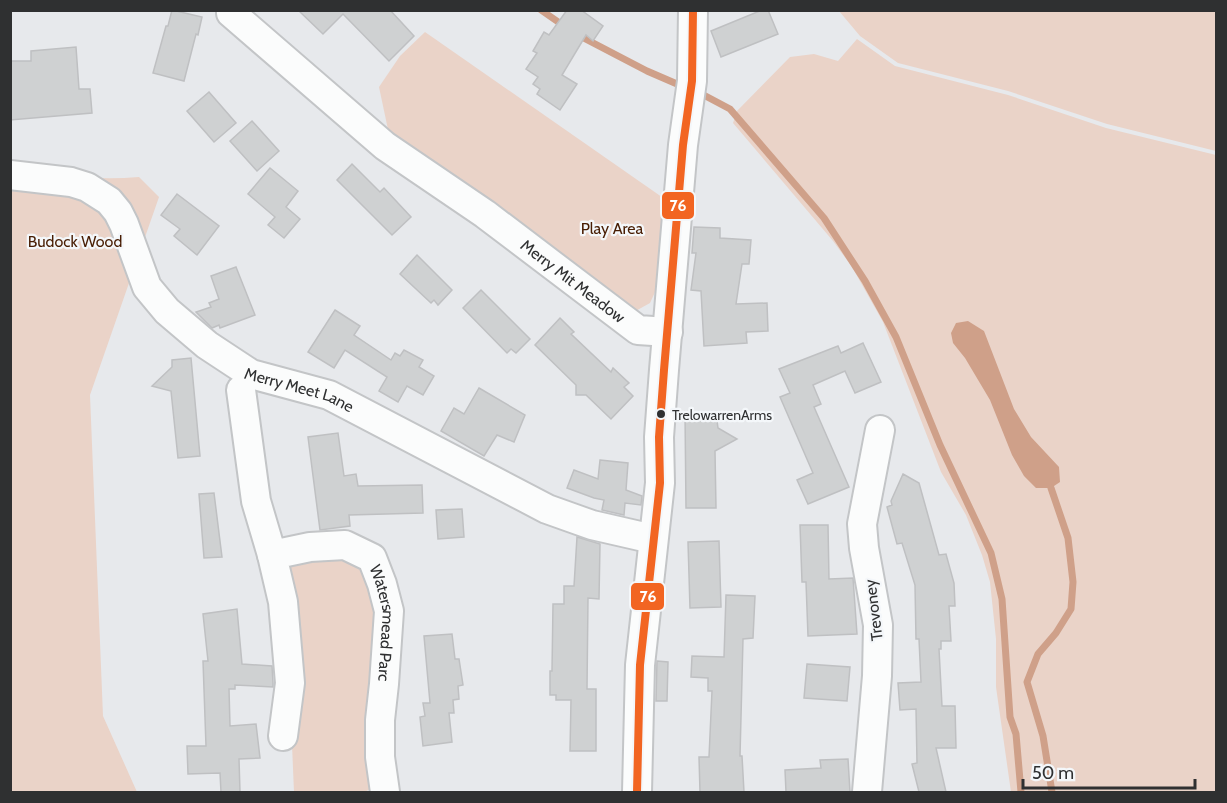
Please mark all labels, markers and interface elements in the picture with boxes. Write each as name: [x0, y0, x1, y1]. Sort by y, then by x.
line badge: 76: [661, 191, 695, 220]
text: 76: [670, 196, 686, 215]
park label: Play Area: [581, 219, 644, 238]
park label: Budock Wood: [28, 232, 122, 251]
street label: Merry Mit Meadow: [517, 236, 629, 327]
street label: Merry Meet Lane: [242, 364, 357, 416]
place label: TrelowarrenArms: [672, 406, 772, 424]
marker: TrelowarrenArms: [655, 408, 667, 420]
street label: Watersmead Parc: [365, 562, 398, 682]
street label: Trevoney: [860, 578, 887, 642]
line badge: 76: [630, 582, 665, 611]
text: 76: [640, 587, 656, 606]
scale bar: [1023, 752, 1196, 790]
text: 50 m: [1032, 762, 1074, 784]

